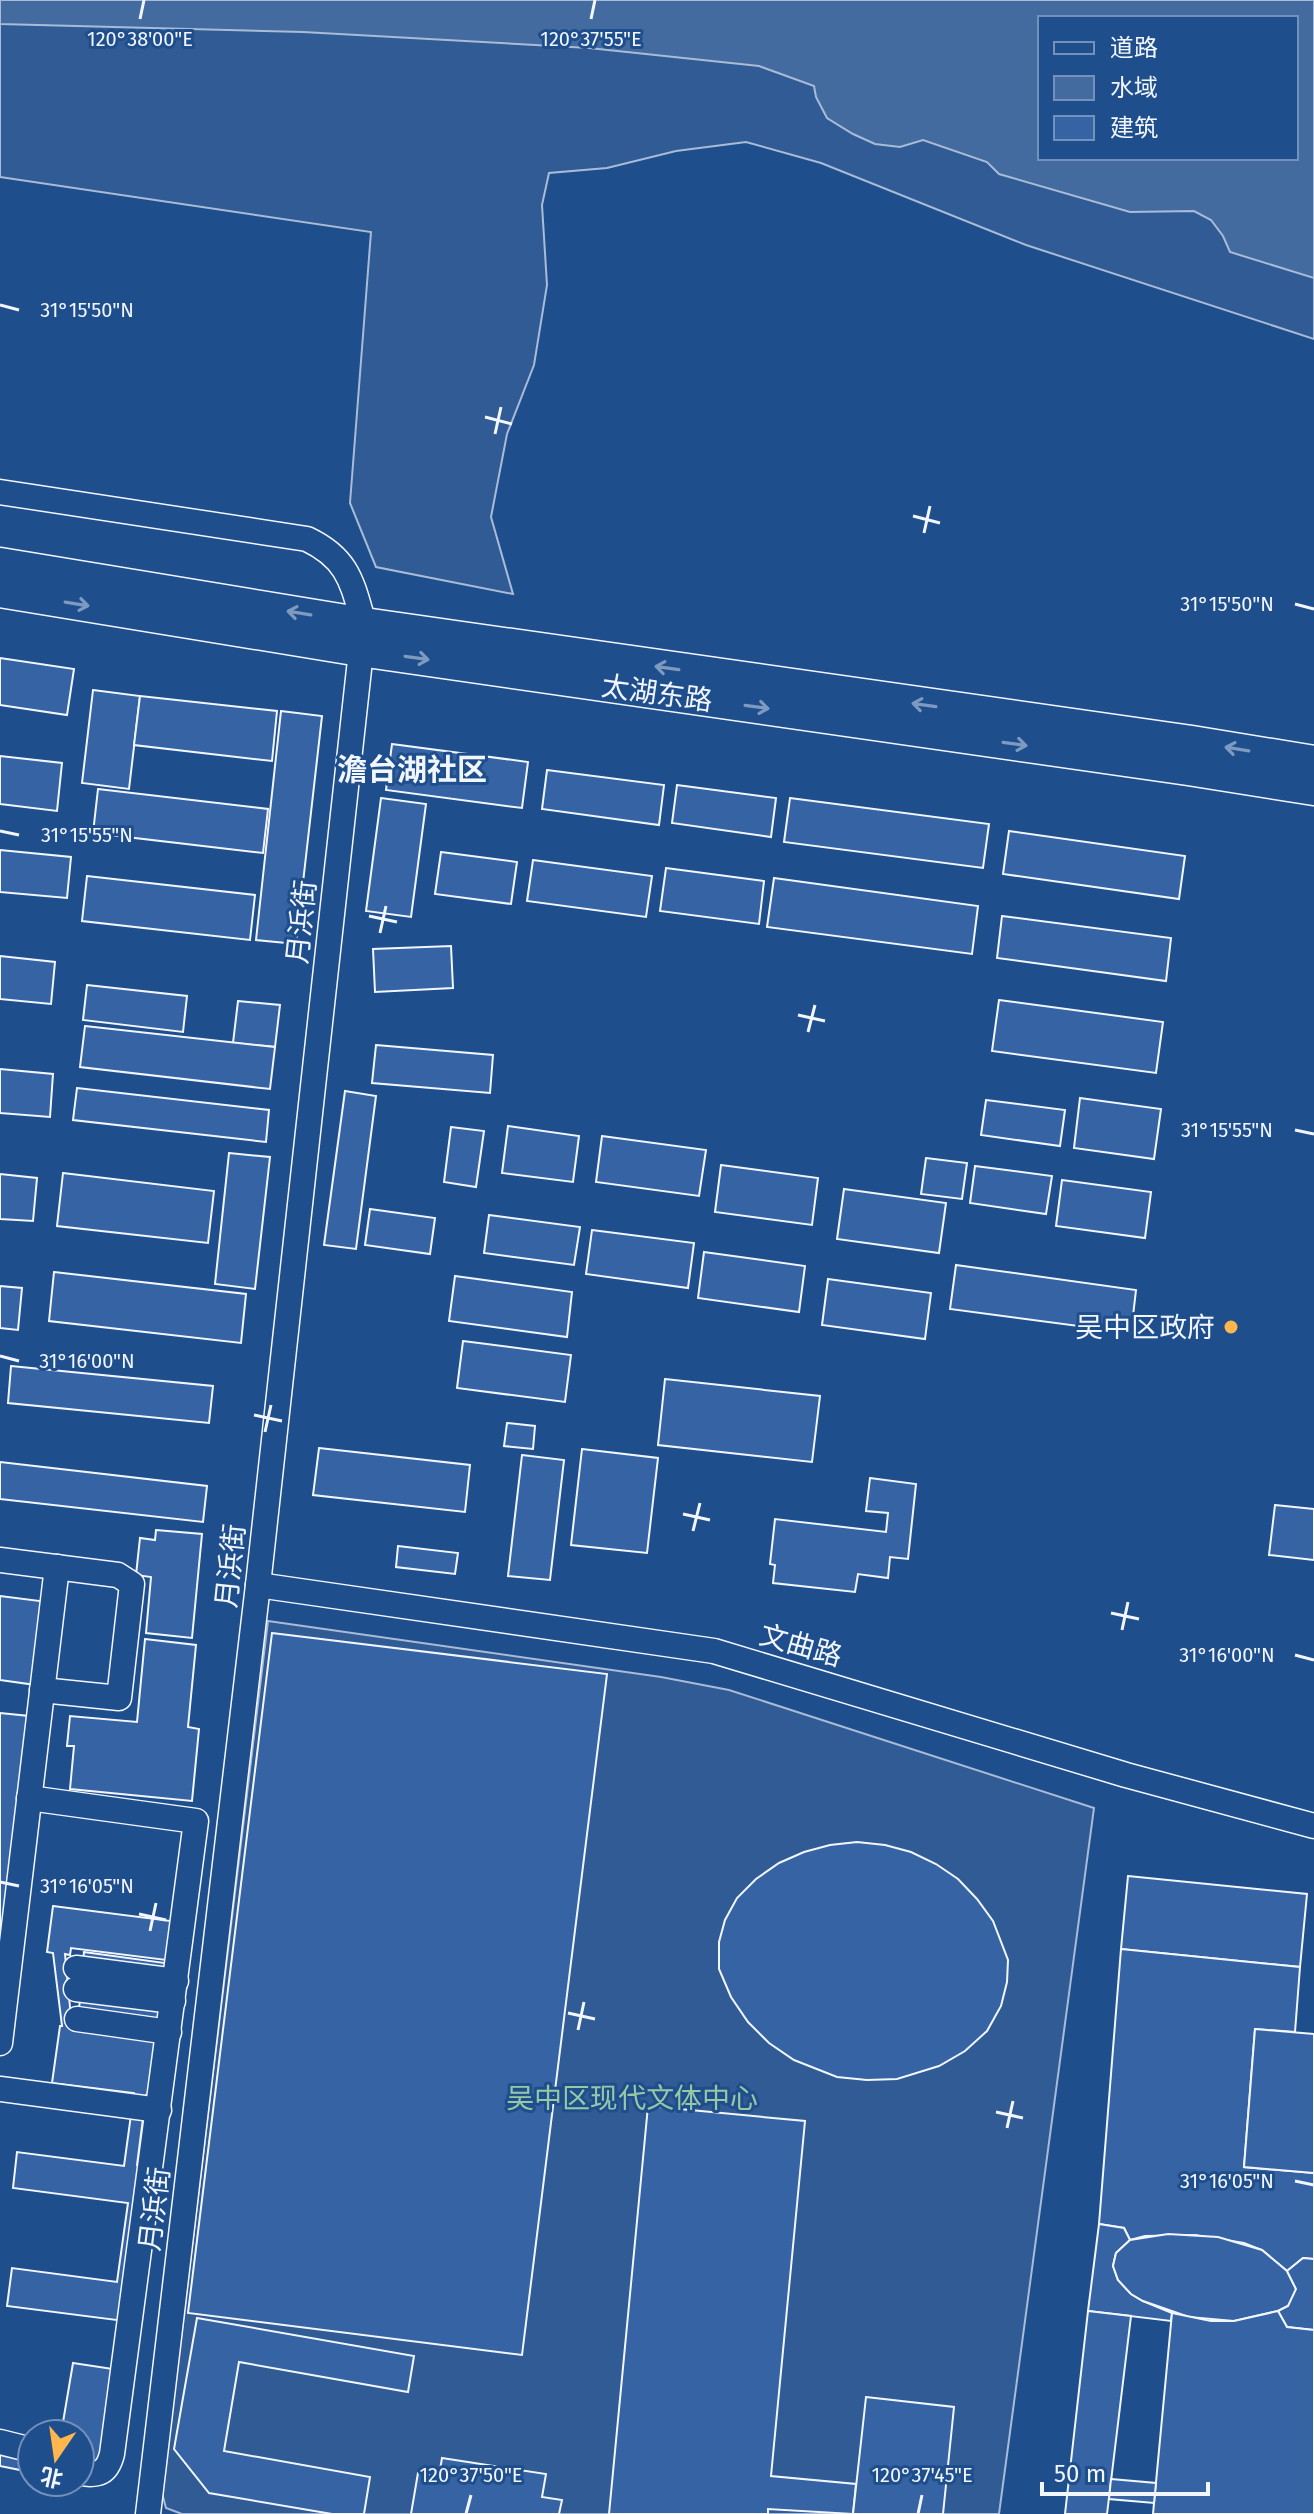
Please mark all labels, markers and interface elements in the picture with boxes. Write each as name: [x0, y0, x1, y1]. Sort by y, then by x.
legend: [1038, 16, 1298, 160]
text: 120°38'00"E: [87, 27, 193, 51]
text: 120°37'55"E: [540, 27, 642, 51]
text: 道路: [1110, 34, 1158, 62]
text: 水域: [1110, 74, 1158, 102]
text: 建筑: [1110, 114, 1158, 142]
text: 31°15'50"N: [40, 298, 134, 322]
text: 31°15'50"N: [1180, 592, 1274, 616]
one-way arrow: [64, 597, 89, 612]
one-way arrow: [287, 605, 312, 620]
one-way arrow: [404, 651, 429, 666]
one-way arrow: [655, 660, 680, 675]
street label: 太湖东路: [599, 669, 715, 718]
one-way arrow: [912, 697, 937, 712]
one-way arrow: [744, 700, 769, 715]
one-way arrow: [1001, 737, 1027, 752]
one-way arrow: [1225, 741, 1250, 756]
district label: 澹台湖社区: [337, 752, 487, 788]
text: 31°15'55"N: [41, 823, 133, 847]
street label: 月浜街: [281, 879, 322, 966]
text: 31°15'55"N: [1181, 1118, 1273, 1142]
place label: 吴中区政府: [1075, 1311, 1215, 1344]
marker: 吴中区政府: [1222, 1318, 1240, 1336]
text: 31°16'00"N: [39, 1349, 135, 1373]
street label: 月浜街: [210, 1523, 251, 1610]
street label: 文曲路: [756, 1618, 846, 1673]
text: 31°16'00"N: [1179, 1643, 1275, 1667]
text: 31°16'05"N: [40, 1874, 134, 1898]
park label: 吴中区现代文体中心: [506, 2082, 758, 2115]
street label: 月浜街: [133, 2165, 176, 2253]
text: 31°16'05"N: [1180, 2169, 1274, 2193]
north arrow: [16, 2418, 96, 2498]
scale bar: [1042, 2446, 1208, 2496]
text: 50 m: [1054, 2460, 1106, 2488]
text: 北: [38, 2461, 65, 2493]
text: 120°37'50"E: [419, 2463, 523, 2487]
text: 120°37'45"E: [871, 2463, 973, 2487]

